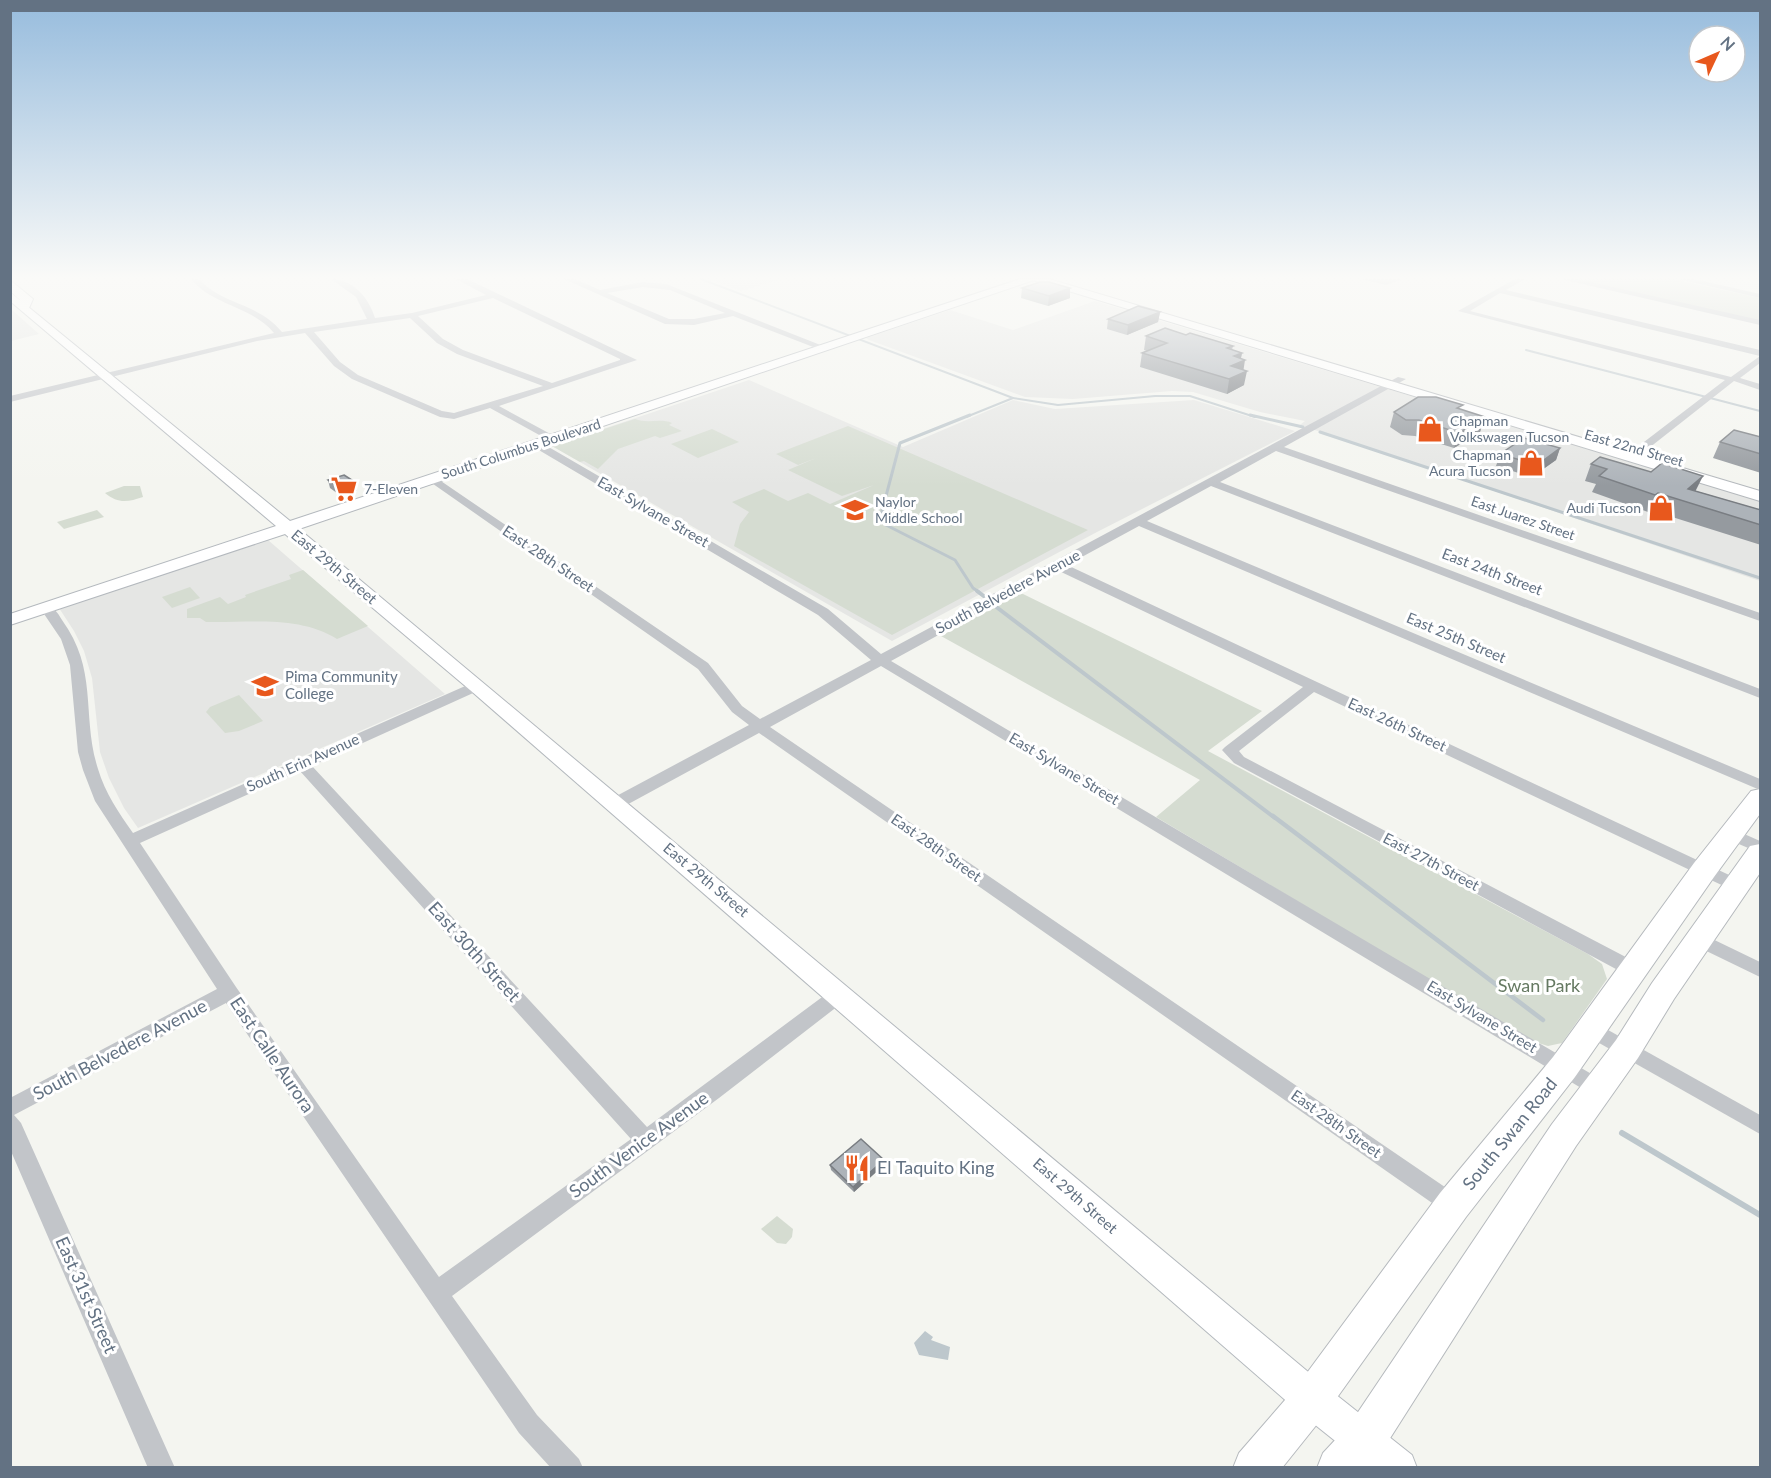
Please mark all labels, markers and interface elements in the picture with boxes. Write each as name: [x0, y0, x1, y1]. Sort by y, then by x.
north arrow: [1687, 24, 1747, 84]
text: N: [1717, 32, 1739, 54]
place label: Chapman Volkswagen Tucson: [1450, 412, 1569, 445]
shop icon: Chapman Volkswagen Tucson: [1415, 414, 1445, 444]
street label: South Columbus Boulevard: [439, 415, 603, 482]
street label: East 22nd Street: [1583, 425, 1685, 470]
place label: Chapman Acura Tucson: [1429, 446, 1511, 479]
shop icon: Chapman Acura Tucson: [1516, 448, 1546, 478]
street label: East Sylvane Street: [595, 472, 713, 551]
supermarket icon: 7-Eleven: [329, 474, 359, 504]
place label: 7-Eleven: [364, 480, 418, 497]
street label: East Juarez Street: [1469, 492, 1577, 543]
place label: Naylor Middle School: [875, 493, 962, 526]
shop icon: Audi Tucson: [1646, 493, 1676, 523]
school or university icon: Naylor Middle School: [840, 495, 870, 525]
place label: Audi Tucson: [1566, 499, 1641, 516]
street label: East 28th Street: [499, 521, 598, 596]
street label: East 29th Street: [288, 525, 382, 608]
street label: East 24th Street: [1440, 544, 1546, 599]
street label: South Belvedere Avenue: [932, 545, 1083, 637]
street label: East 25th Street: [1404, 608, 1509, 666]
place label: Pima Community College: [285, 667, 398, 702]
school or university icon: Pima Community College: [250, 671, 280, 701]
street label: East 26th Street: [1345, 693, 1450, 755]
street label: East Sylvane Street: [1006, 728, 1123, 808]
street label: South Erin Avenue: [243, 729, 362, 795]
street label: East 28th Street: [888, 809, 986, 885]
street label: East 27th Street: [1380, 828, 1483, 894]
street label: East 29th Street: [660, 838, 754, 921]
street label: East 30th Street: [424, 897, 526, 1006]
park label: Swan Park: [1498, 974, 1581, 996]
street label: East Sylvane Street: [1424, 976, 1541, 1056]
street label: East Calle Aurora: [226, 992, 320, 1116]
street label: South Belvedere Avenue: [29, 994, 210, 1104]
street label: South Swan Road: [1457, 1073, 1561, 1194]
street label: East 28th Street: [1288, 1085, 1386, 1161]
street label: South Venice Avenue: [565, 1086, 712, 1202]
restaurant icon: El Taquito King: [842, 1153, 872, 1183]
street label: East 29th Street: [1030, 1154, 1122, 1237]
place label: El Taquito King: [877, 1156, 994, 1178]
street label: East 31st Street: [51, 1233, 123, 1357]

